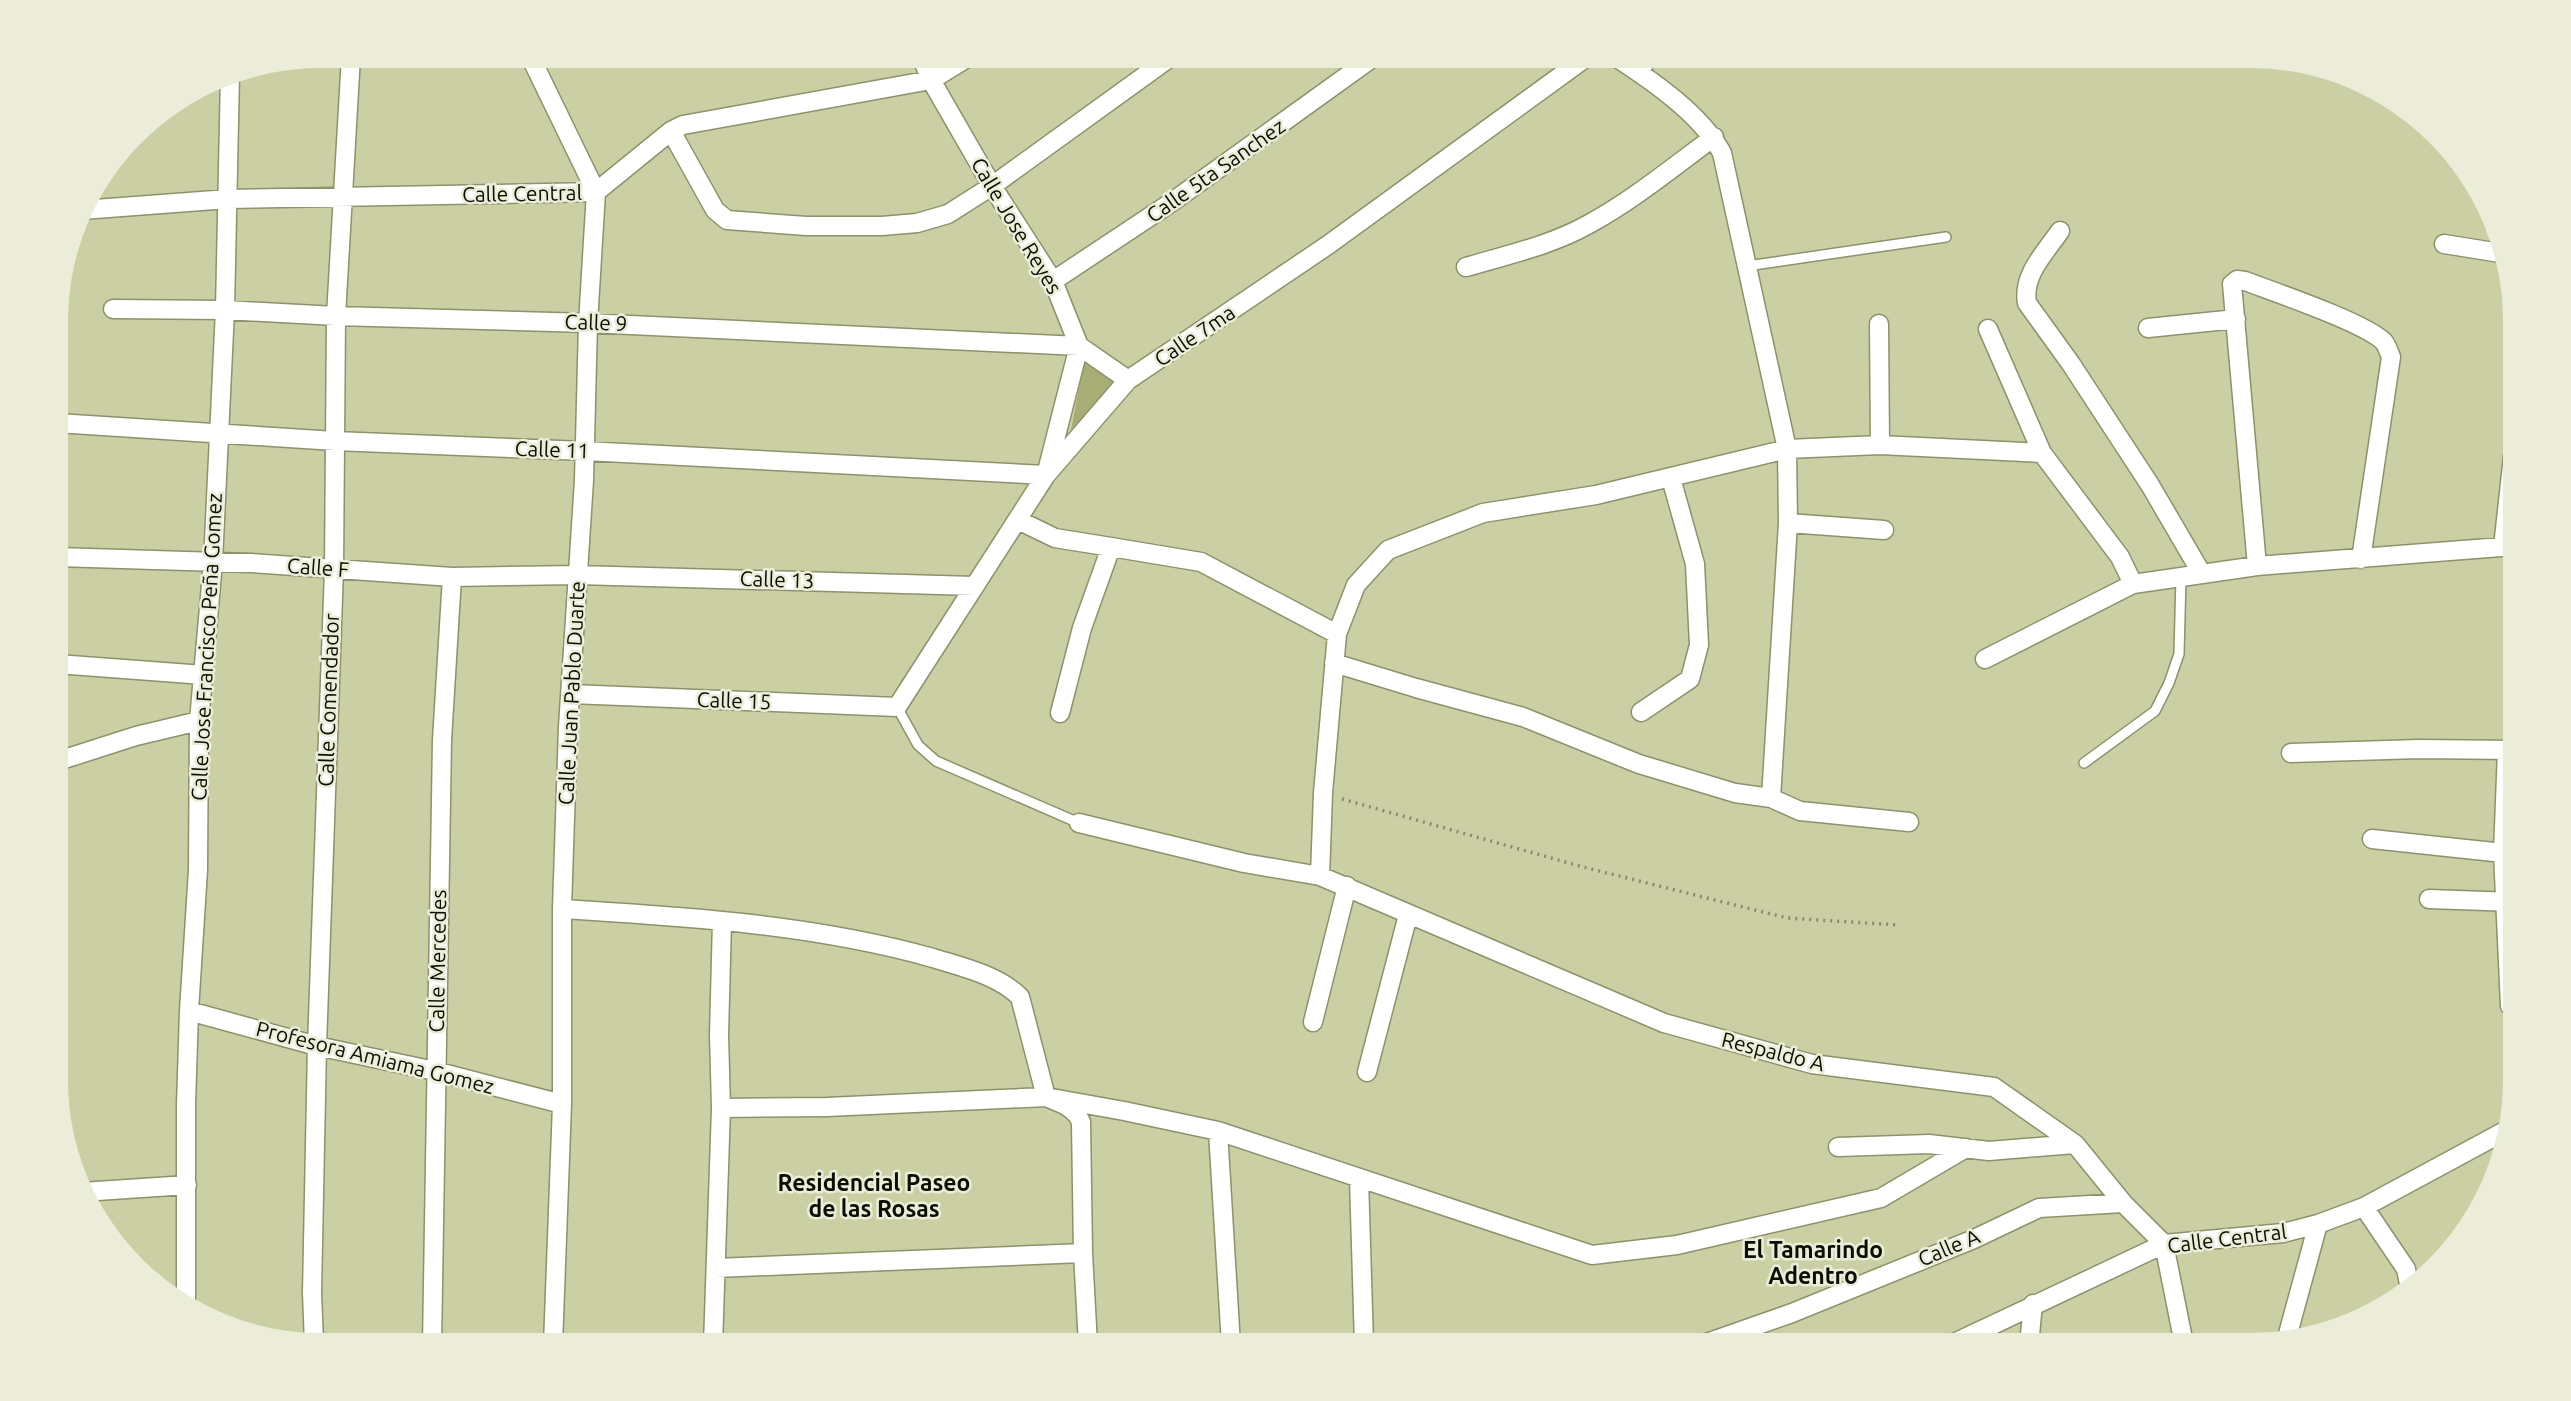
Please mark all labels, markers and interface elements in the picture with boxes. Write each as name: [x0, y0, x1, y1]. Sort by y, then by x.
street label: Calle 5ta Sanchez: [1142, 113, 1289, 227]
street label: Calle Jose Reyes: [967, 153, 1067, 298]
street label: Calle Central: [462, 180, 582, 206]
street label: Calle 7ma: [1150, 300, 1239, 371]
street label: Calle 9: [564, 309, 628, 335]
street label: Calle 11: [514, 436, 590, 462]
street label: Calle Jose Francisco Peña Gomez: [186, 492, 226, 802]
street label: Calle F: [286, 553, 350, 581]
street label: Calle 13: [739, 566, 815, 592]
street label: Calle Juan Pablo Duarte: [553, 580, 589, 806]
street label: Calle Comendador: [313, 613, 343, 787]
street label: Calle 15: [696, 687, 772, 713]
street label: Calle Mercedes: [424, 889, 450, 1033]
street label: Profesora Amiama Gomez: [254, 1016, 497, 1098]
street label: Respaldo A: [1719, 1027, 1828, 1076]
district label: Residencial Paseo de las Rosas: [778, 1170, 970, 1221]
street label: Calle Central: [2166, 1219, 2288, 1257]
street label: Calle A: [1914, 1223, 1983, 1271]
district label: El Tamarindo Adentro: [1743, 1237, 1883, 1288]

